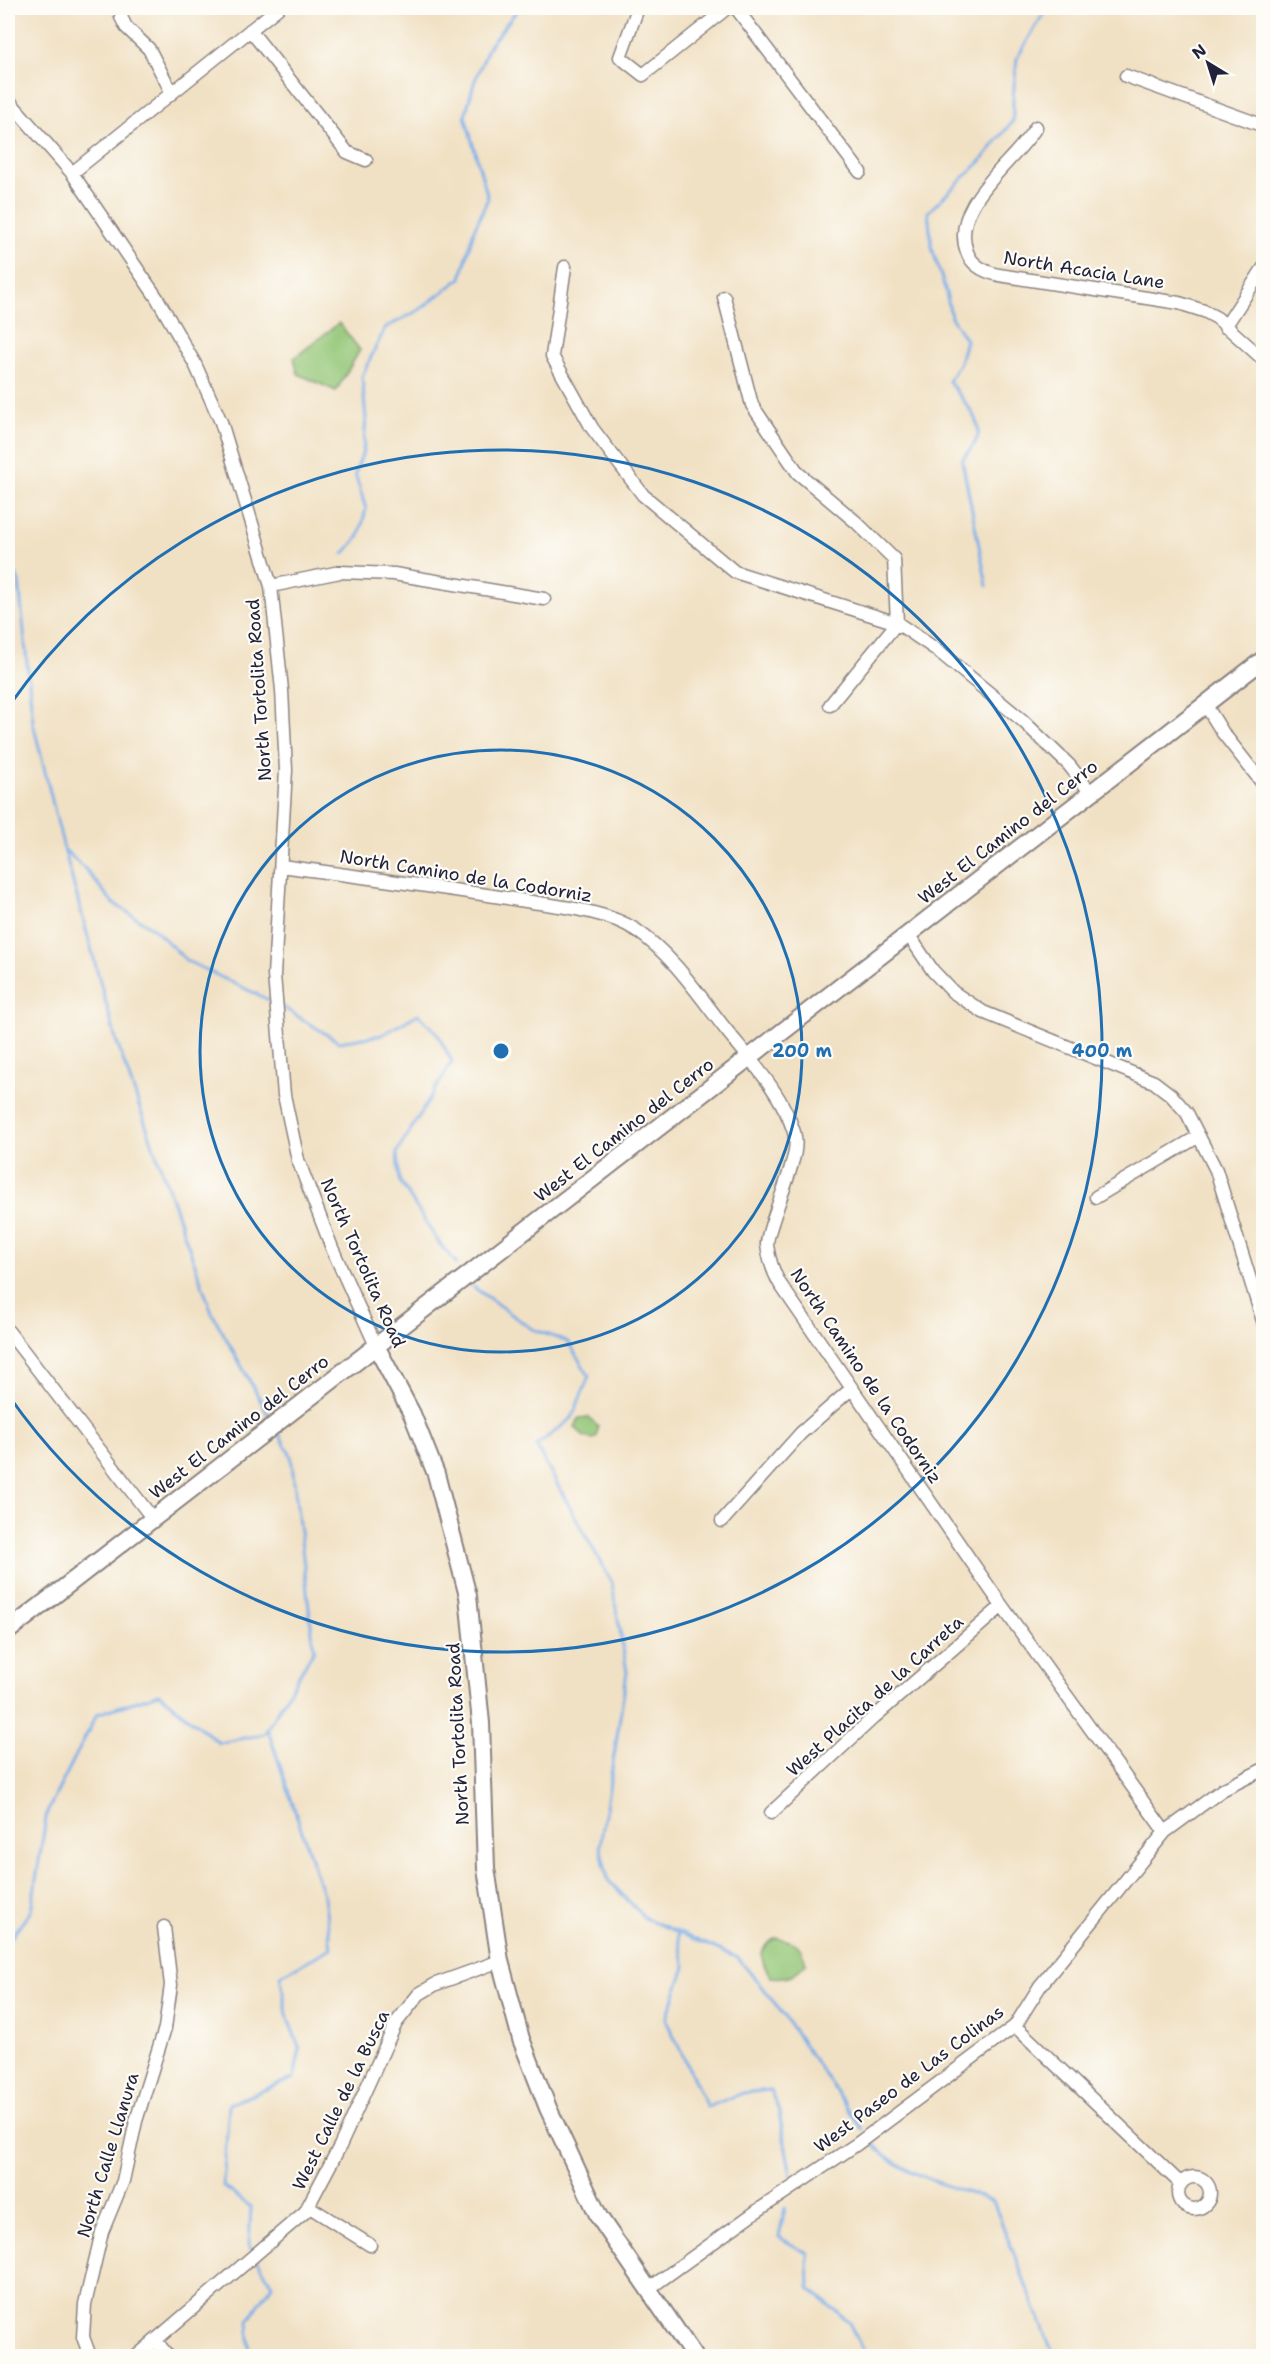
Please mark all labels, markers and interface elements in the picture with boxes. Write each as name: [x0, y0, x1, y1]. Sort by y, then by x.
north arrow: [1178, 33, 1238, 93]
text: N: [1188, 39, 1211, 64]
street label: North Acacia Lane: [1002, 245, 1166, 295]
street label: North Tortolita Road: [241, 598, 277, 782]
street label: West El Camino del Cerro: [913, 754, 1103, 910]
street label: North Camino de la Codorniz: [338, 844, 594, 908]
text: 200 m: [772, 1039, 833, 1063]
text: 400 m: [1072, 1039, 1133, 1063]
centre of rings: [491, 1041, 511, 1061]
street label: West El Camino del Cerro: [529, 1052, 719, 1208]
street label: North Tortolita Road: [315, 1175, 411, 1351]
street label: North Camino de la Codorniz: [785, 1264, 947, 1488]
street label: West El Camino del Cerro: [144, 1349, 334, 1505]
street label: West Placita de la Carreta: [781, 1610, 969, 1782]
street label: North Tortolita Road: [441, 1642, 475, 1826]
street label: West Paseo de Las Colinas: [809, 2000, 1009, 2158]
street label: West Calle de la Busca: [287, 2006, 395, 2194]
street label: North Calle Llanura: [71, 2069, 145, 2241]

